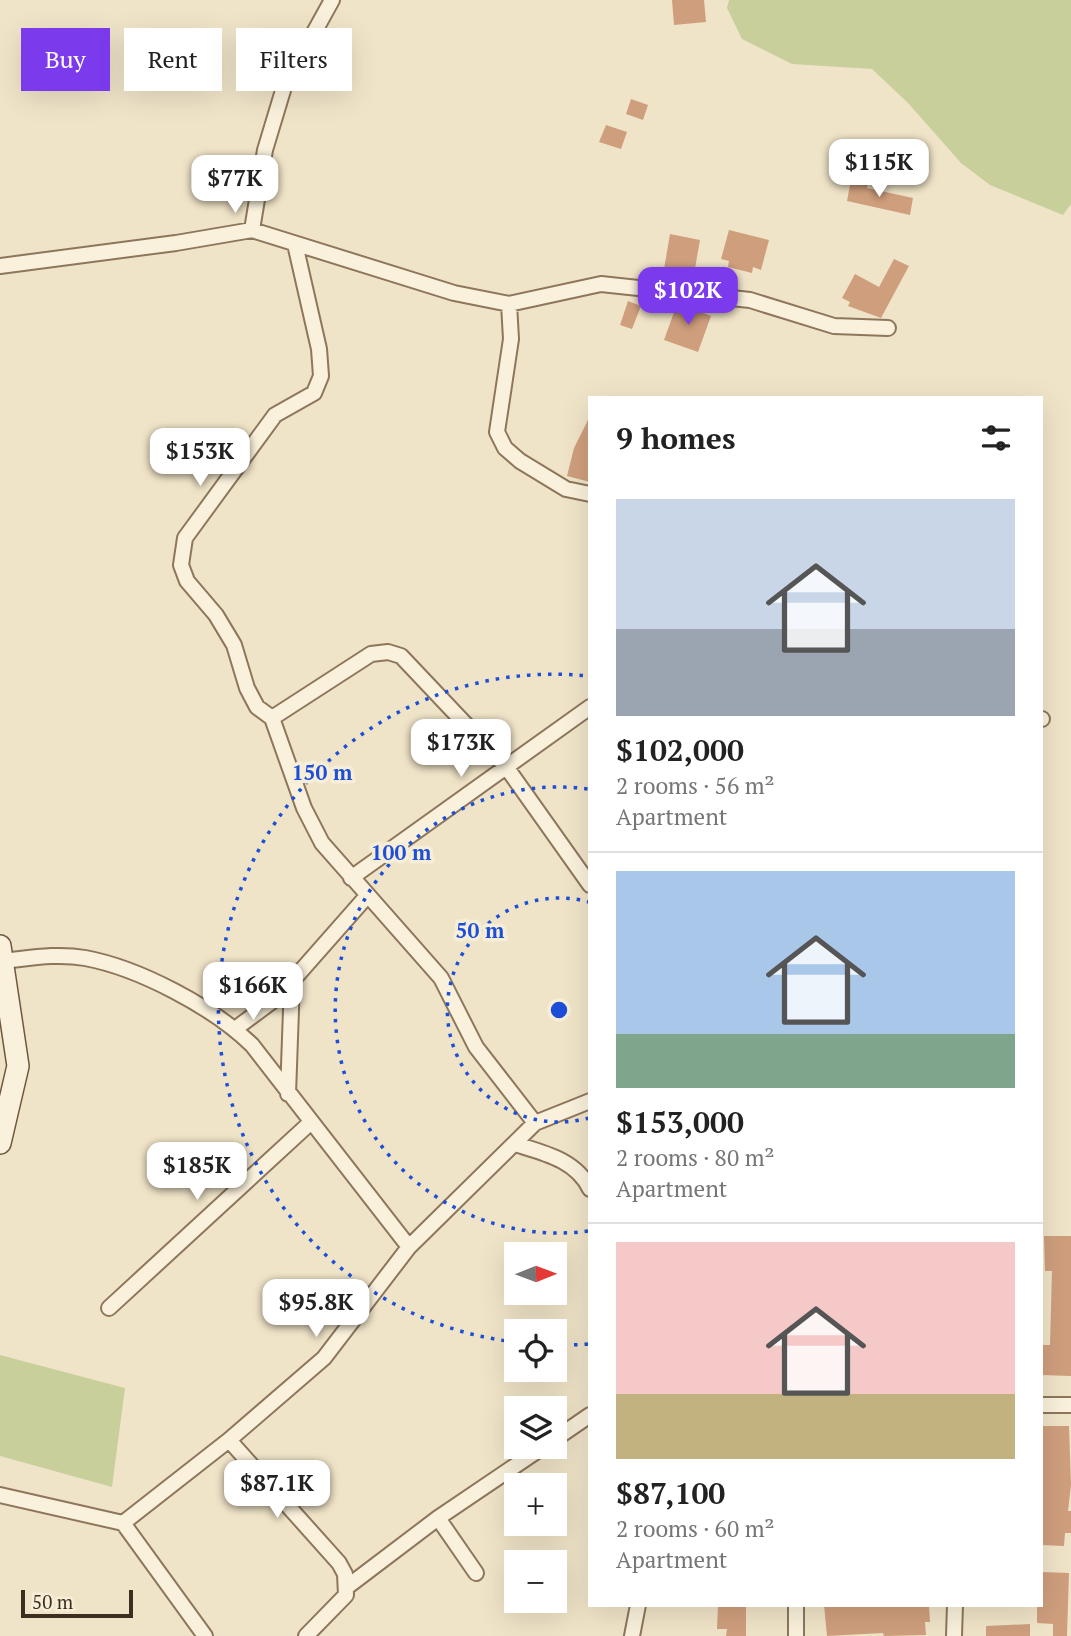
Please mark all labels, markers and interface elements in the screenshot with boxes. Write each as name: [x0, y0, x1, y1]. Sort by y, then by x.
chip: Buy: [21, 28, 110, 91]
chip: Rent: [124, 28, 222, 91]
chip: Filters: [236, 28, 352, 91]
pin: $115K: [830, 140, 928, 199]
text: $115K: [845, 146, 913, 177]
pin: $77K: [194, 156, 276, 215]
text: $77K: [207, 162, 263, 193]
pin: $102K: [639, 268, 737, 327]
text: $102K: [654, 274, 722, 305]
text: 9 homes: [616, 418, 735, 458]
icon: filters: [977, 419, 1015, 457]
pin: $153K: [151, 428, 249, 488]
text: $153K: [166, 435, 234, 466]
icon: home: [753, 545, 879, 671]
pin: $173K: [412, 720, 510, 779]
text: $173K: [427, 726, 495, 757]
text: $102,000: [616, 730, 744, 770]
text: 150 m: [292, 758, 353, 786]
text: 2 rooms · 56 m²: [616, 770, 775, 801]
text: Apartment: [616, 801, 727, 832]
text: 100 m: [371, 838, 432, 866]
text: 50 m: [456, 916, 505, 944]
icon: home: [753, 917, 879, 1043]
pin: $166K: [204, 962, 302, 1022]
text: $166K: [219, 969, 287, 1000]
centre of rings: [547, 998, 571, 1022]
text: $153,000: [616, 1102, 744, 1142]
pin: $185K: [148, 1142, 246, 1202]
text: 2 rooms · 80 m²: [616, 1142, 775, 1173]
text: $185K: [163, 1149, 231, 1180]
text: Apartment: [616, 1173, 727, 1204]
north arrow: [504, 1242, 567, 1306]
map controls: [504, 1242, 567, 1613]
pin: $95.8K: [259, 1280, 373, 1339]
text: $95.8K: [278, 1286, 354, 1317]
icon: home: [753, 1288, 879, 1414]
button: locate: [504, 1319, 567, 1382]
button: layers: [504, 1396, 567, 1459]
pin: $87.1K: [220, 1460, 334, 1520]
text: $87.1K: [240, 1467, 314, 1498]
button: +: [504, 1473, 567, 1536]
text: $87,100: [616, 1473, 725, 1513]
text: 2 rooms · 60 m²: [616, 1513, 775, 1544]
text: Apartment: [616, 1544, 727, 1575]
button: −: [504, 1550, 567, 1613]
scale bar: [21, 1587, 133, 1619]
text: 50 m: [32, 1589, 73, 1614]

